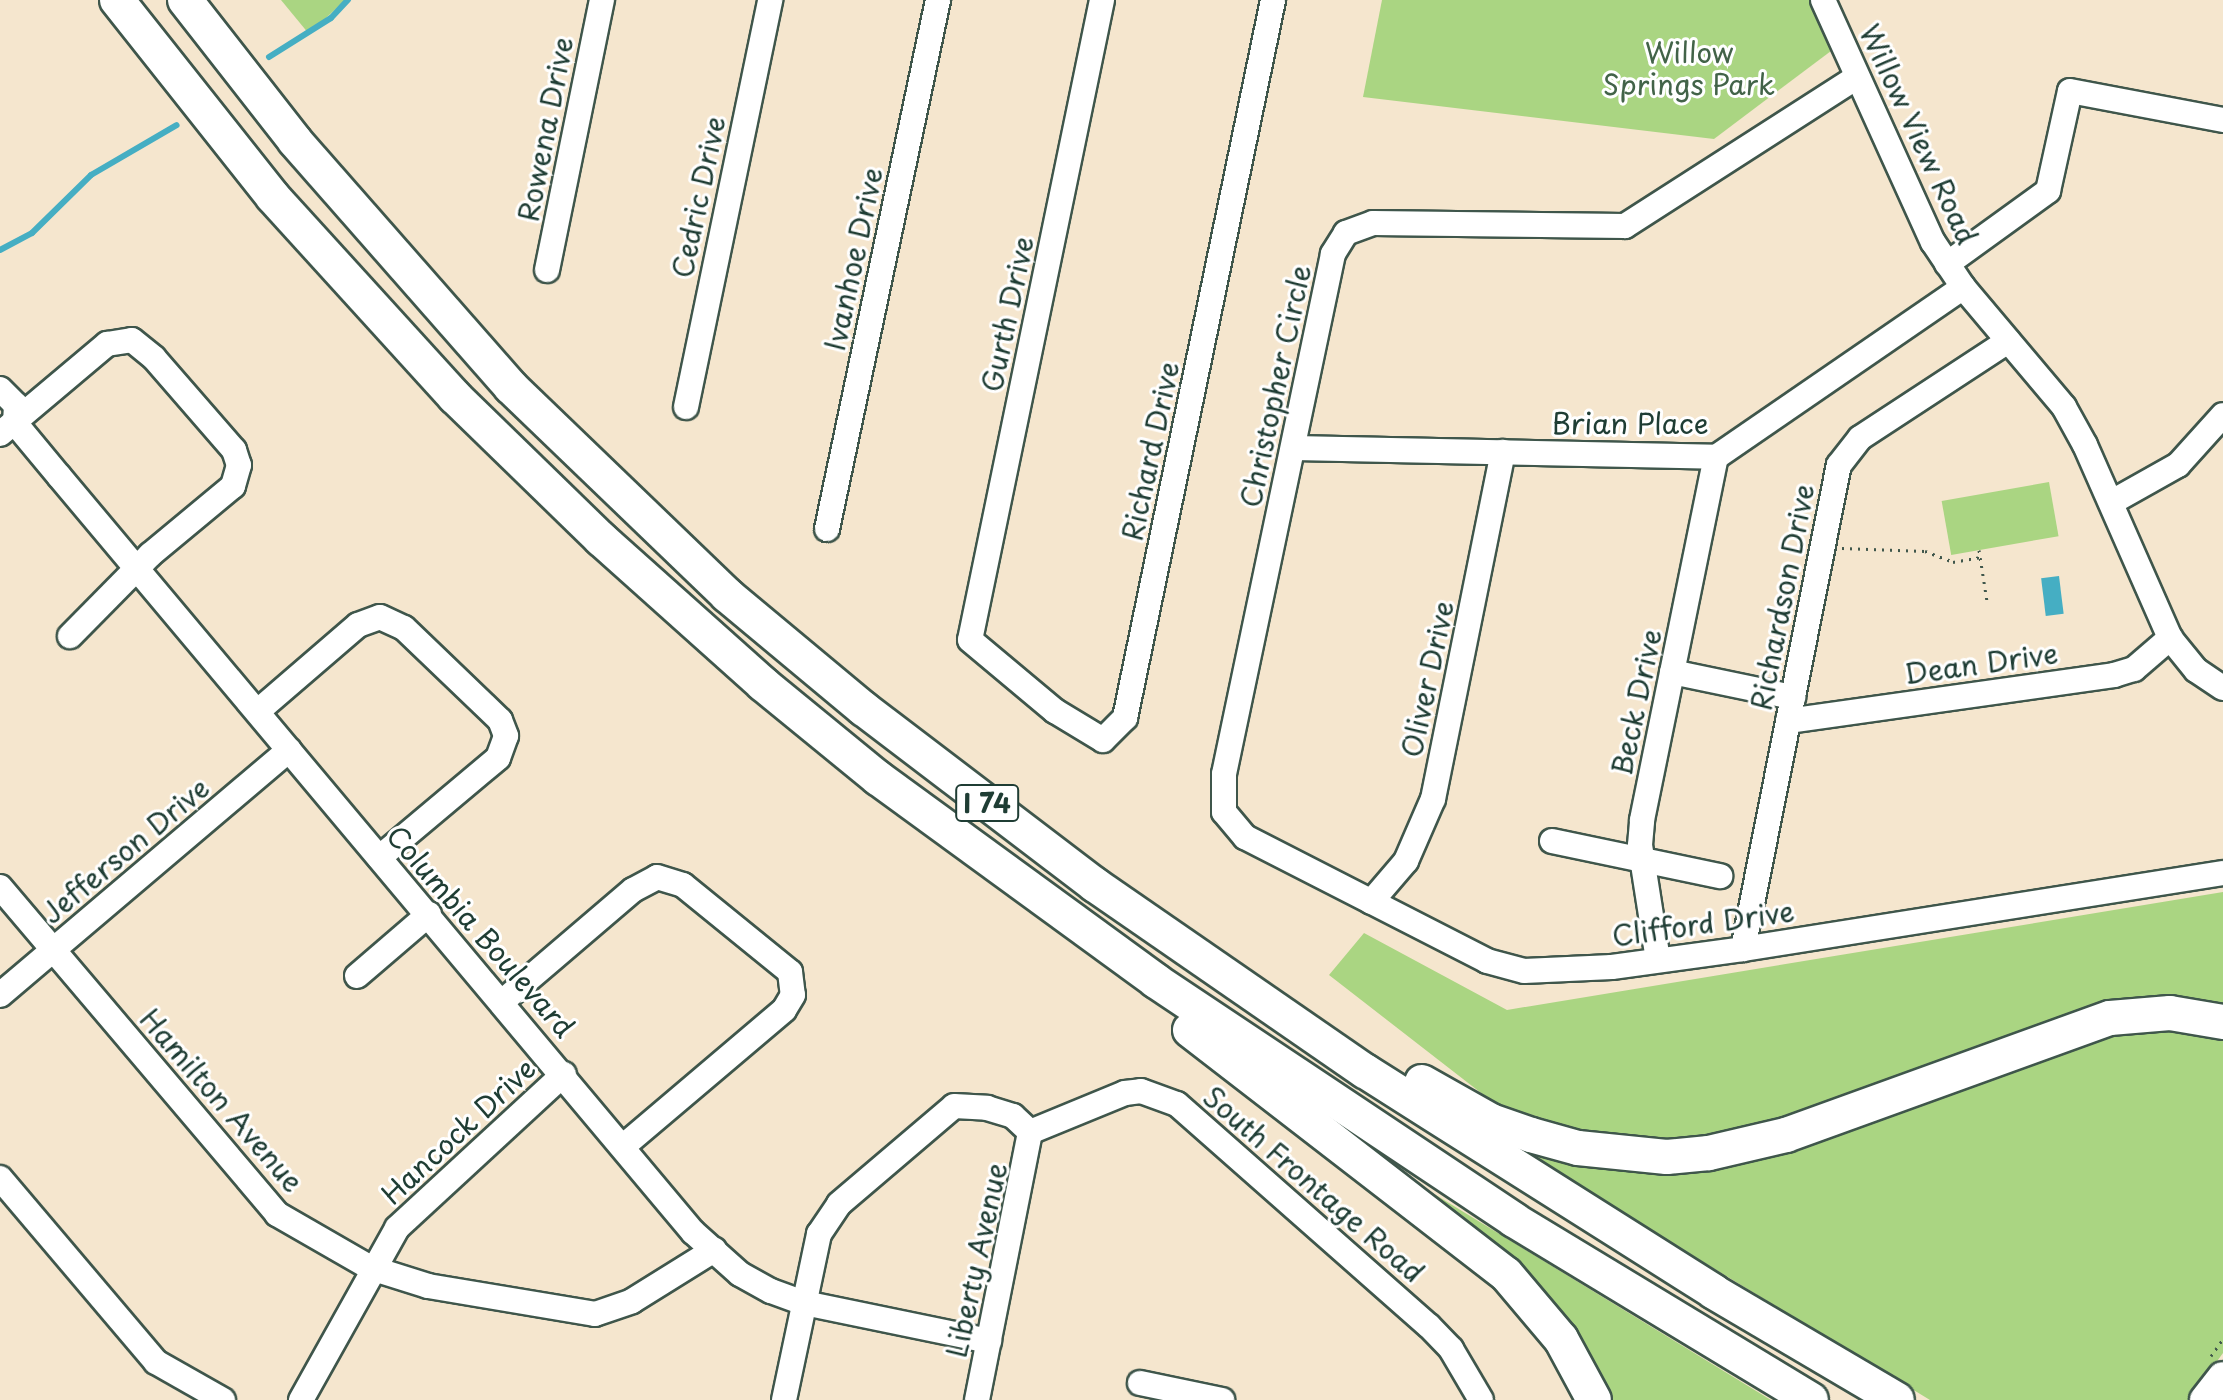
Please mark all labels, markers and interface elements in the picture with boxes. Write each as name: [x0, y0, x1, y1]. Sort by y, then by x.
street label: Willow View Road: [1854, 19, 1984, 249]
street label: Rowena Drive: [511, 34, 579, 224]
park label: Willow Springs Park: [1603, 35, 1775, 101]
street label: Cedric Drive: [664, 112, 732, 282]
street label: Ivanhoe Drive: [817, 164, 889, 354]
street label: Gurth Drive: [974, 233, 1040, 395]
street label: Christopher Circle: [1233, 261, 1317, 511]
street label: Richard Drive: [1114, 357, 1186, 545]
street label: Brian Place: [1552, 406, 1708, 440]
street label: Richardson Drive: [1744, 481, 1820, 713]
street label: Oliver Drive: [1394, 597, 1460, 761]
street label: Beck Drive: [1604, 627, 1668, 777]
street label: Dean Drive: [1902, 636, 2060, 690]
street label: Jefferson Drive: [35, 770, 215, 930]
road number: I 74: [953, 781, 1021, 825]
street label: Columbia Boulevard: [380, 818, 582, 1044]
street label: Clifford Drive: [1609, 894, 1797, 952]
street label: Hamilton Avenue: [135, 1003, 309, 1197]
street label: Hancock Drive: [374, 1051, 542, 1211]
street label: South Frontage Road: [1196, 1079, 1432, 1289]
street label: Liberty Avenue: [939, 1159, 1013, 1361]

